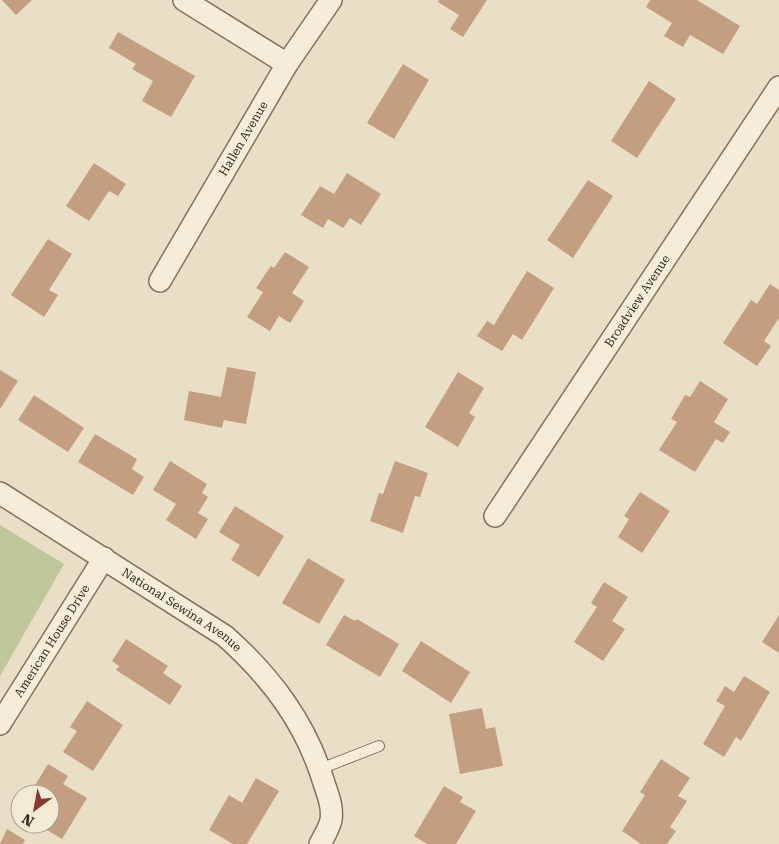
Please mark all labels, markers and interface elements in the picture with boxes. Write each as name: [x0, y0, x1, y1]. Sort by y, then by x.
street label: Hallen Avenue: [216, 98, 271, 179]
street label: Broadview Avenue: [602, 252, 673, 350]
street label: National Sewina Avenue: [119, 565, 245, 655]
street label: American House Drive: [12, 582, 93, 700]
north arrow: [10, 784, 60, 834]
text: N: [19, 810, 37, 830]

